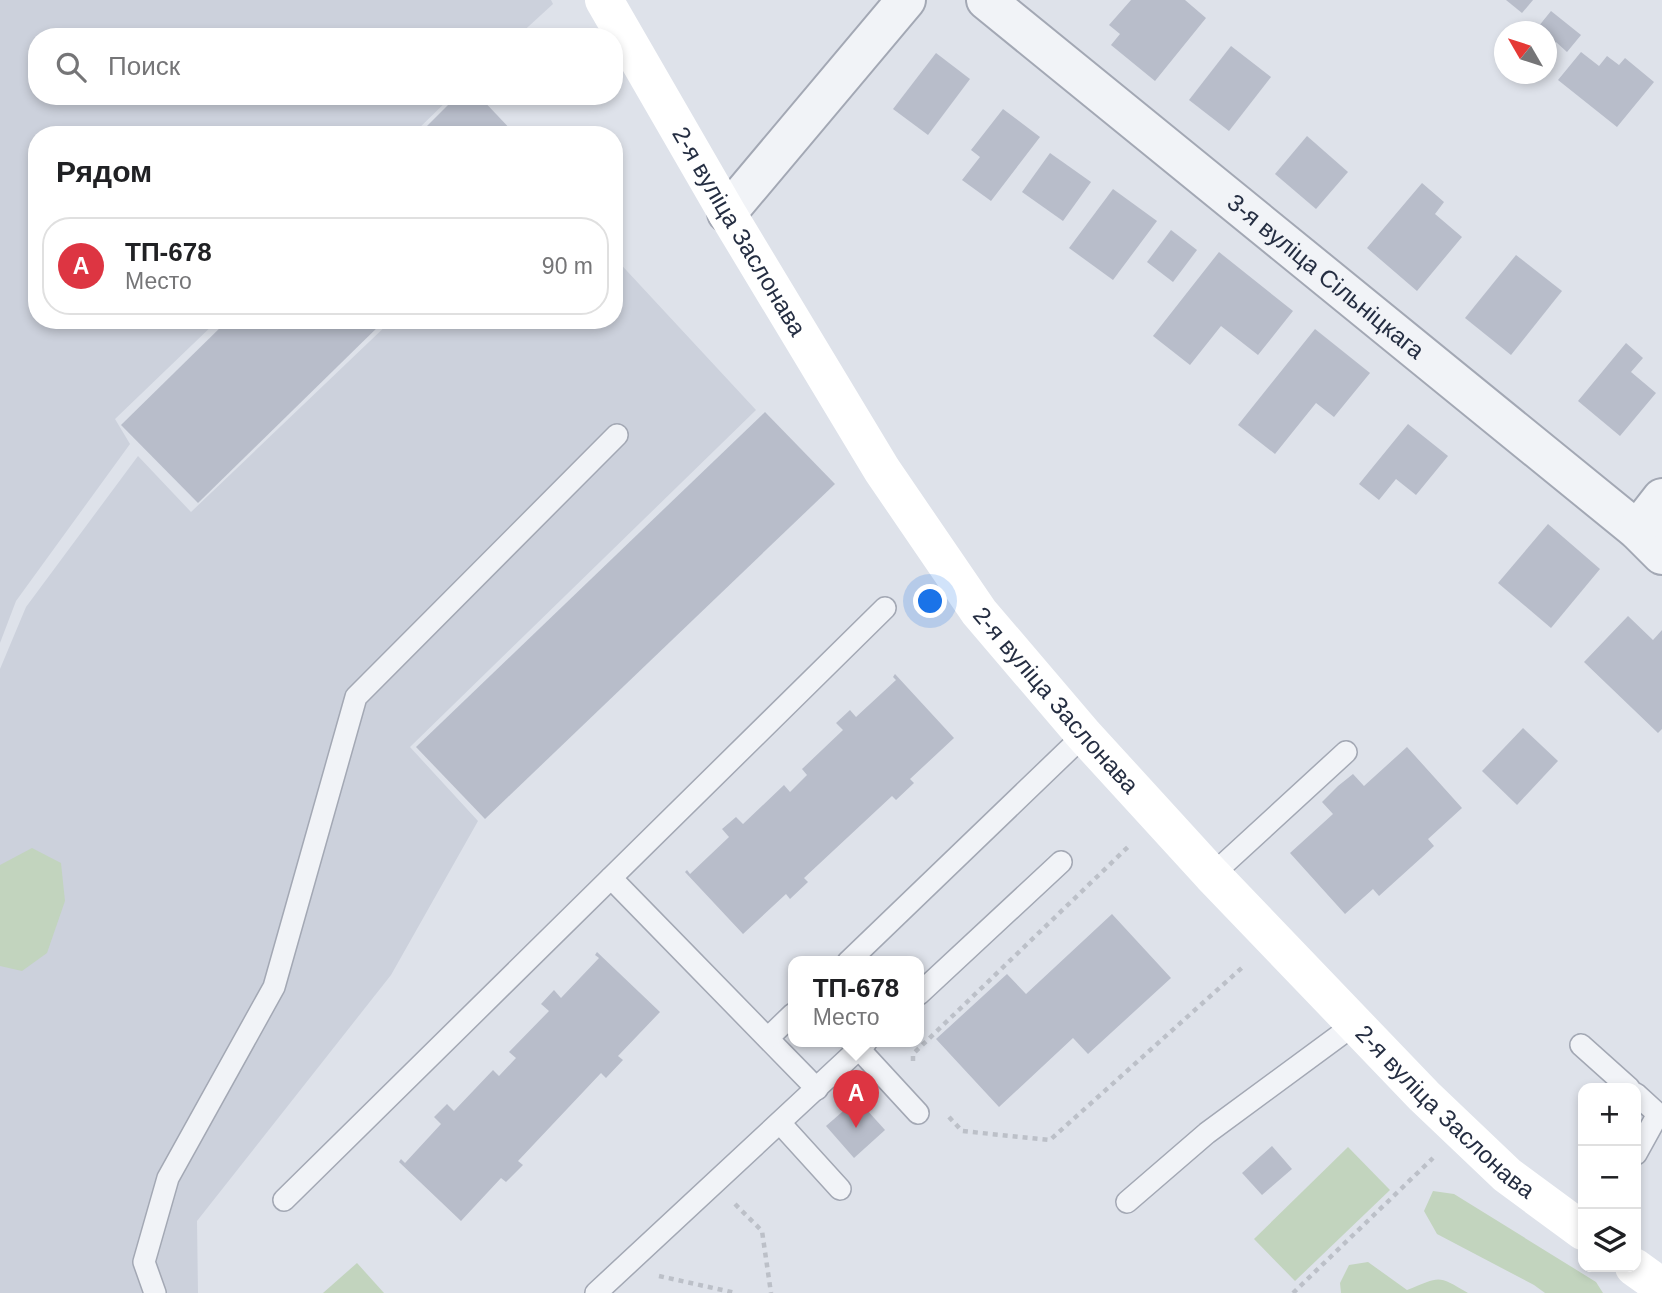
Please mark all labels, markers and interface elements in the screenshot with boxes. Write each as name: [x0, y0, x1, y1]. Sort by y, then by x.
north arrow: [1494, 21, 1557, 84]
search box: [28, 28, 623, 105]
icon: search: [52, 48, 90, 86]
text: Поиск: [108, 51, 180, 81]
street label: 2-я вуліца Заслонава: [667, 122, 812, 341]
text: Рядом: [56, 155, 152, 188]
street label: 3-я вуліца Сільніцкага: [1222, 188, 1430, 365]
text: ТП-678: [125, 237, 212, 267]
text: A: [73, 253, 89, 279]
text: 90 m: [542, 253, 593, 279]
text: Место: [125, 268, 192, 294]
your location: [913, 584, 947, 618]
street label: 2-я вуліца Заслонава: [968, 601, 1145, 799]
popup: [788, 956, 924, 1047]
text: ТП-678: [813, 973, 899, 1003]
text: Место: [813, 1004, 879, 1030]
street label: 2-я вуліца Заслонава: [1350, 1019, 1540, 1204]
pin: A: [833, 1070, 879, 1128]
map controls: [1578, 1083, 1641, 1272]
button: +: [1578, 1083, 1641, 1146]
button: −: [1578, 1146, 1641, 1209]
button: layers: [1578, 1209, 1641, 1272]

